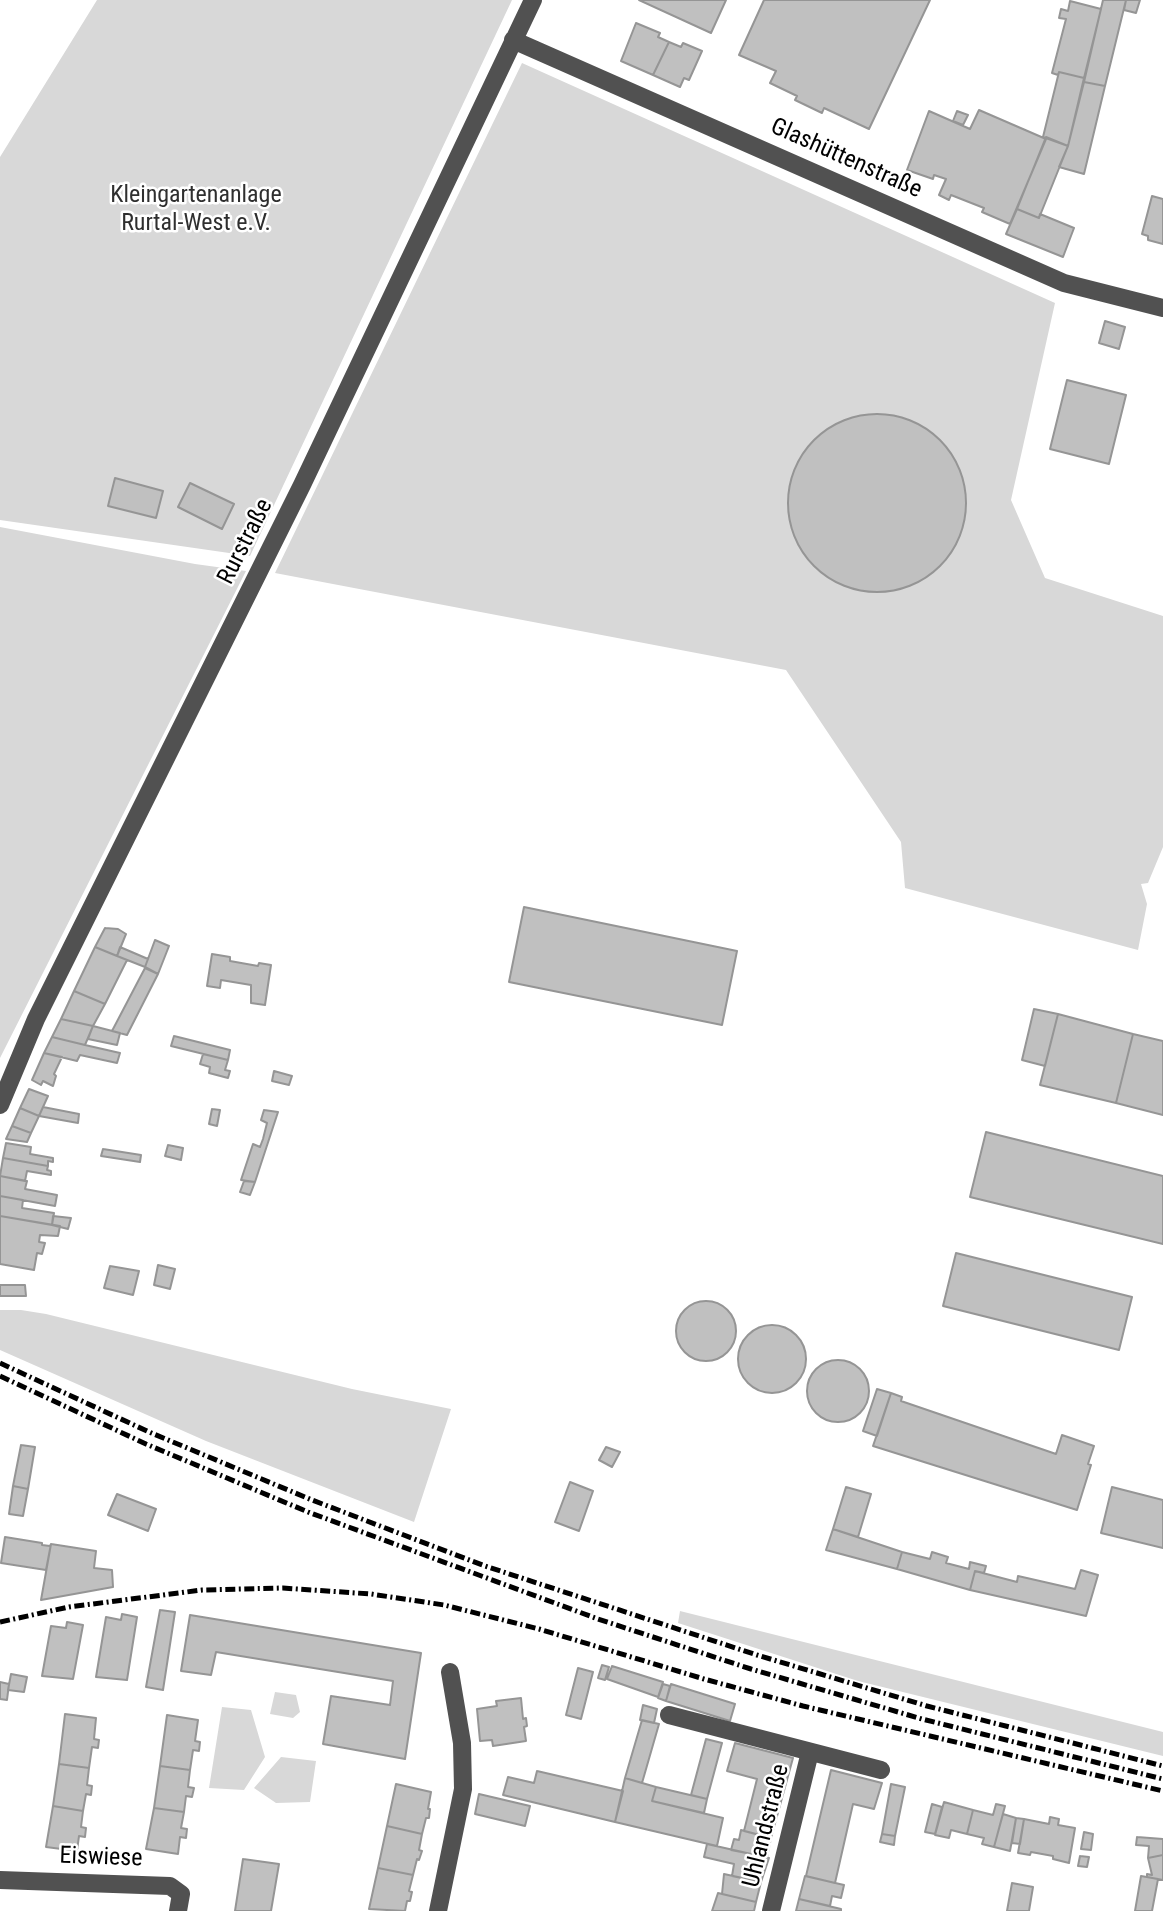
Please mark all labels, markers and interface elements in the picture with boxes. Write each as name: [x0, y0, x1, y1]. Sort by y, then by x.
street label: Glashüttenstraße: [766, 113, 926, 205]
park label: Kleingartenanlage Rurtal-West e.V.: [110, 182, 282, 238]
street label: Rurstraße: [212, 495, 280, 589]
street label: Uhlandstraße: [738, 1762, 796, 1890]
street label: Eiswiese: [59, 1842, 143, 1874]

